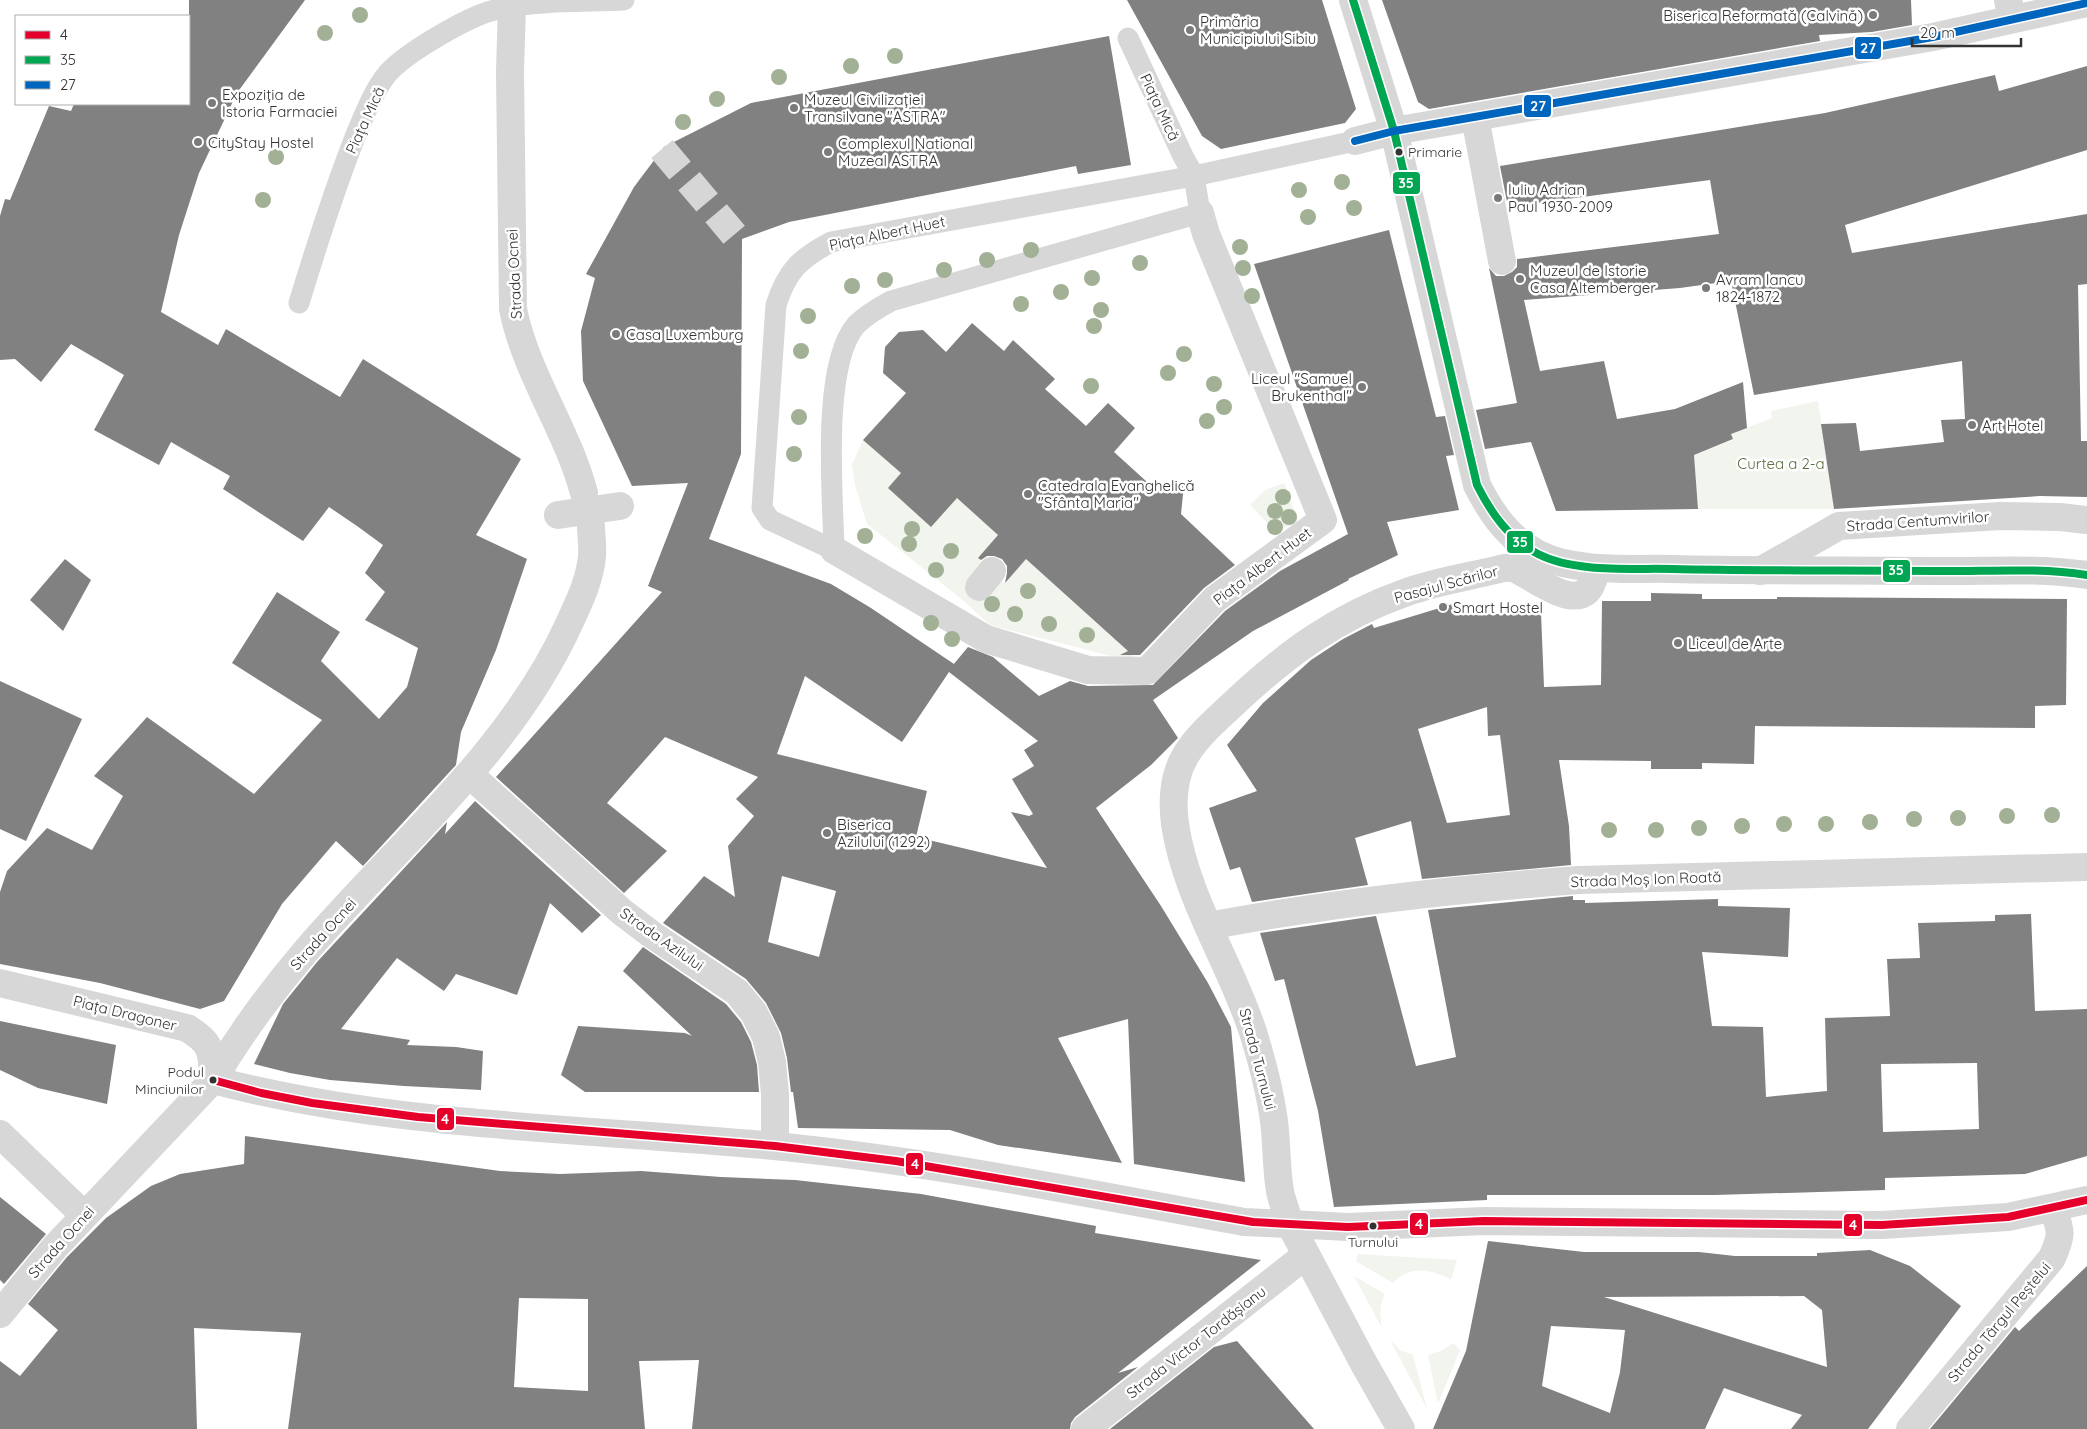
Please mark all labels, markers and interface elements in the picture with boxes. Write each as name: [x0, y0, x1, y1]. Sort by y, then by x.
place label: Biserica Reformată (Calvină): [1663, 6, 1863, 25]
marker: Biserica Reformată (Calvină): [1867, 9, 1879, 21]
place label: Primăria Municipiului Sibiu: [1200, 12, 1316, 48]
legend: [15, 15, 190, 105]
scale bar: [1912, 15, 2021, 47]
text: 20 m: [1920, 23, 1955, 42]
marker: Primăria Municipiului Sibiu: [1184, 24, 1196, 36]
text: 4: [60, 25, 68, 44]
line badge: 27: [1854, 36, 1882, 60]
text: 27: [1860, 39, 1876, 57]
text: 35: [60, 50, 76, 69]
street label: Piața Mică: [1136, 70, 1184, 144]
text: 27: [60, 75, 76, 94]
street label: Piața Mică: [341, 83, 389, 157]
place label: Expoziția de Istoria Farmaciei: [222, 85, 338, 121]
place label: Muzeul Civilizației Transilvane "ASTRA": [804, 90, 946, 126]
line badge: 27: [1523, 94, 1552, 118]
marker: Expoziția de Istoria Farmaciei: [206, 97, 218, 109]
text: 27: [1530, 97, 1546, 115]
marker: Muzeul Civilizației Transilvane "ASTRA": [788, 102, 800, 114]
place label: CityStay Hostel: [208, 133, 314, 152]
place label: Complexul National Muzeal ASTRA: [838, 134, 973, 170]
marker: CityStay Hostel: [192, 136, 204, 148]
place label: Primarie: [1408, 143, 1462, 161]
marker: Complexul National Muzeal ASTRA: [822, 146, 834, 158]
marker: Primarie: [1394, 147, 1404, 157]
line badge: 35: [1392, 171, 1421, 195]
text: 35: [1398, 174, 1414, 192]
place label: Iuliu Adrian Paul 1930-2009: [1508, 180, 1613, 216]
marker: Iuliu Adrian Paul 1930-2009: [1492, 192, 1504, 204]
street label: Piața Albert Huet: [827, 211, 947, 255]
street label: Strada Ocnei: [502, 228, 526, 320]
place label: Muzeul de Istorie Casa Altemberger: [1530, 261, 1656, 297]
place label: Avram Iancu 1824-1872: [1716, 270, 1804, 306]
marker: Muzeul de Istorie Casa Altemberger: [1514, 273, 1526, 285]
marker: Avram Iancu 1824-1872: [1700, 282, 1712, 294]
place label: Casa Luxemburg: [626, 325, 744, 344]
marker: Casa Luxemburg: [610, 328, 622, 340]
place label: Liceul "Samuel Brukenthal": [1251, 369, 1352, 405]
marker: Liceul "Samuel Brukenthal": [1356, 381, 1368, 393]
place label: Art Hotel: [1982, 416, 2043, 435]
marker: Art Hotel: [1966, 419, 1978, 431]
park label: Curtea a 2-a: [1737, 454, 1825, 473]
place label: Catedrala Evanghelică "Sfânta Maria": [1038, 476, 1195, 512]
marker: Catedrala Evanghelică "Sfânta Maria": [1022, 488, 1034, 500]
street label: Strada Centumvirilor: [1846, 507, 1990, 535]
street label: Piața Albert Huet: [1209, 523, 1315, 609]
line badge: 35: [1506, 530, 1534, 554]
text: 35: [1512, 533, 1528, 551]
line badge: 35: [1882, 559, 1911, 583]
street label: Pasajul Scărilor: [1392, 561, 1500, 607]
text: 35: [1888, 561, 1904, 579]
place label: Smart Hostel: [1453, 598, 1543, 617]
marker: Smart Hostel: [1437, 601, 1449, 613]
place label: Liceul de Arte: [1688, 634, 1782, 653]
marker: Liceul de Arte: [1672, 637, 1684, 649]
place label: Biserica Azilului (1292): [837, 815, 930, 851]
marker: Biserica Azilului (1292): [821, 827, 833, 839]
street label: Strada Moș Ion Roată: [1570, 867, 1722, 891]
street label: Strada Ocnei: [286, 894, 360, 974]
street label: Strada Azilului: [617, 903, 707, 975]
street label: Piața Dragoner: [71, 991, 179, 1035]
street label: Strada Turnului: [1235, 1006, 1281, 1112]
place label: Podul Minciunilor: [135, 1063, 205, 1098]
marker: Podul Minciunilor: [208, 1075, 218, 1085]
line badge: 4: [436, 1107, 455, 1131]
text: 4: [441, 1110, 449, 1128]
line badge: 4: [905, 1152, 924, 1176]
text: 4: [911, 1155, 919, 1173]
street label: Strada Ocnei: [24, 1202, 98, 1282]
line badge: 4: [1409, 1212, 1429, 1236]
line badge: 4: [1843, 1213, 1863, 1237]
text: 4: [1415, 1215, 1423, 1233]
text: 4: [1849, 1216, 1857, 1234]
marker: Turnului: [1368, 1221, 1378, 1231]
place label: Turnului: [1348, 1233, 1398, 1251]
street label: Strada Târgul Peștelui: [1943, 1258, 2055, 1386]
street label: Strada Victor Tordășianu: [1122, 1282, 1270, 1402]

